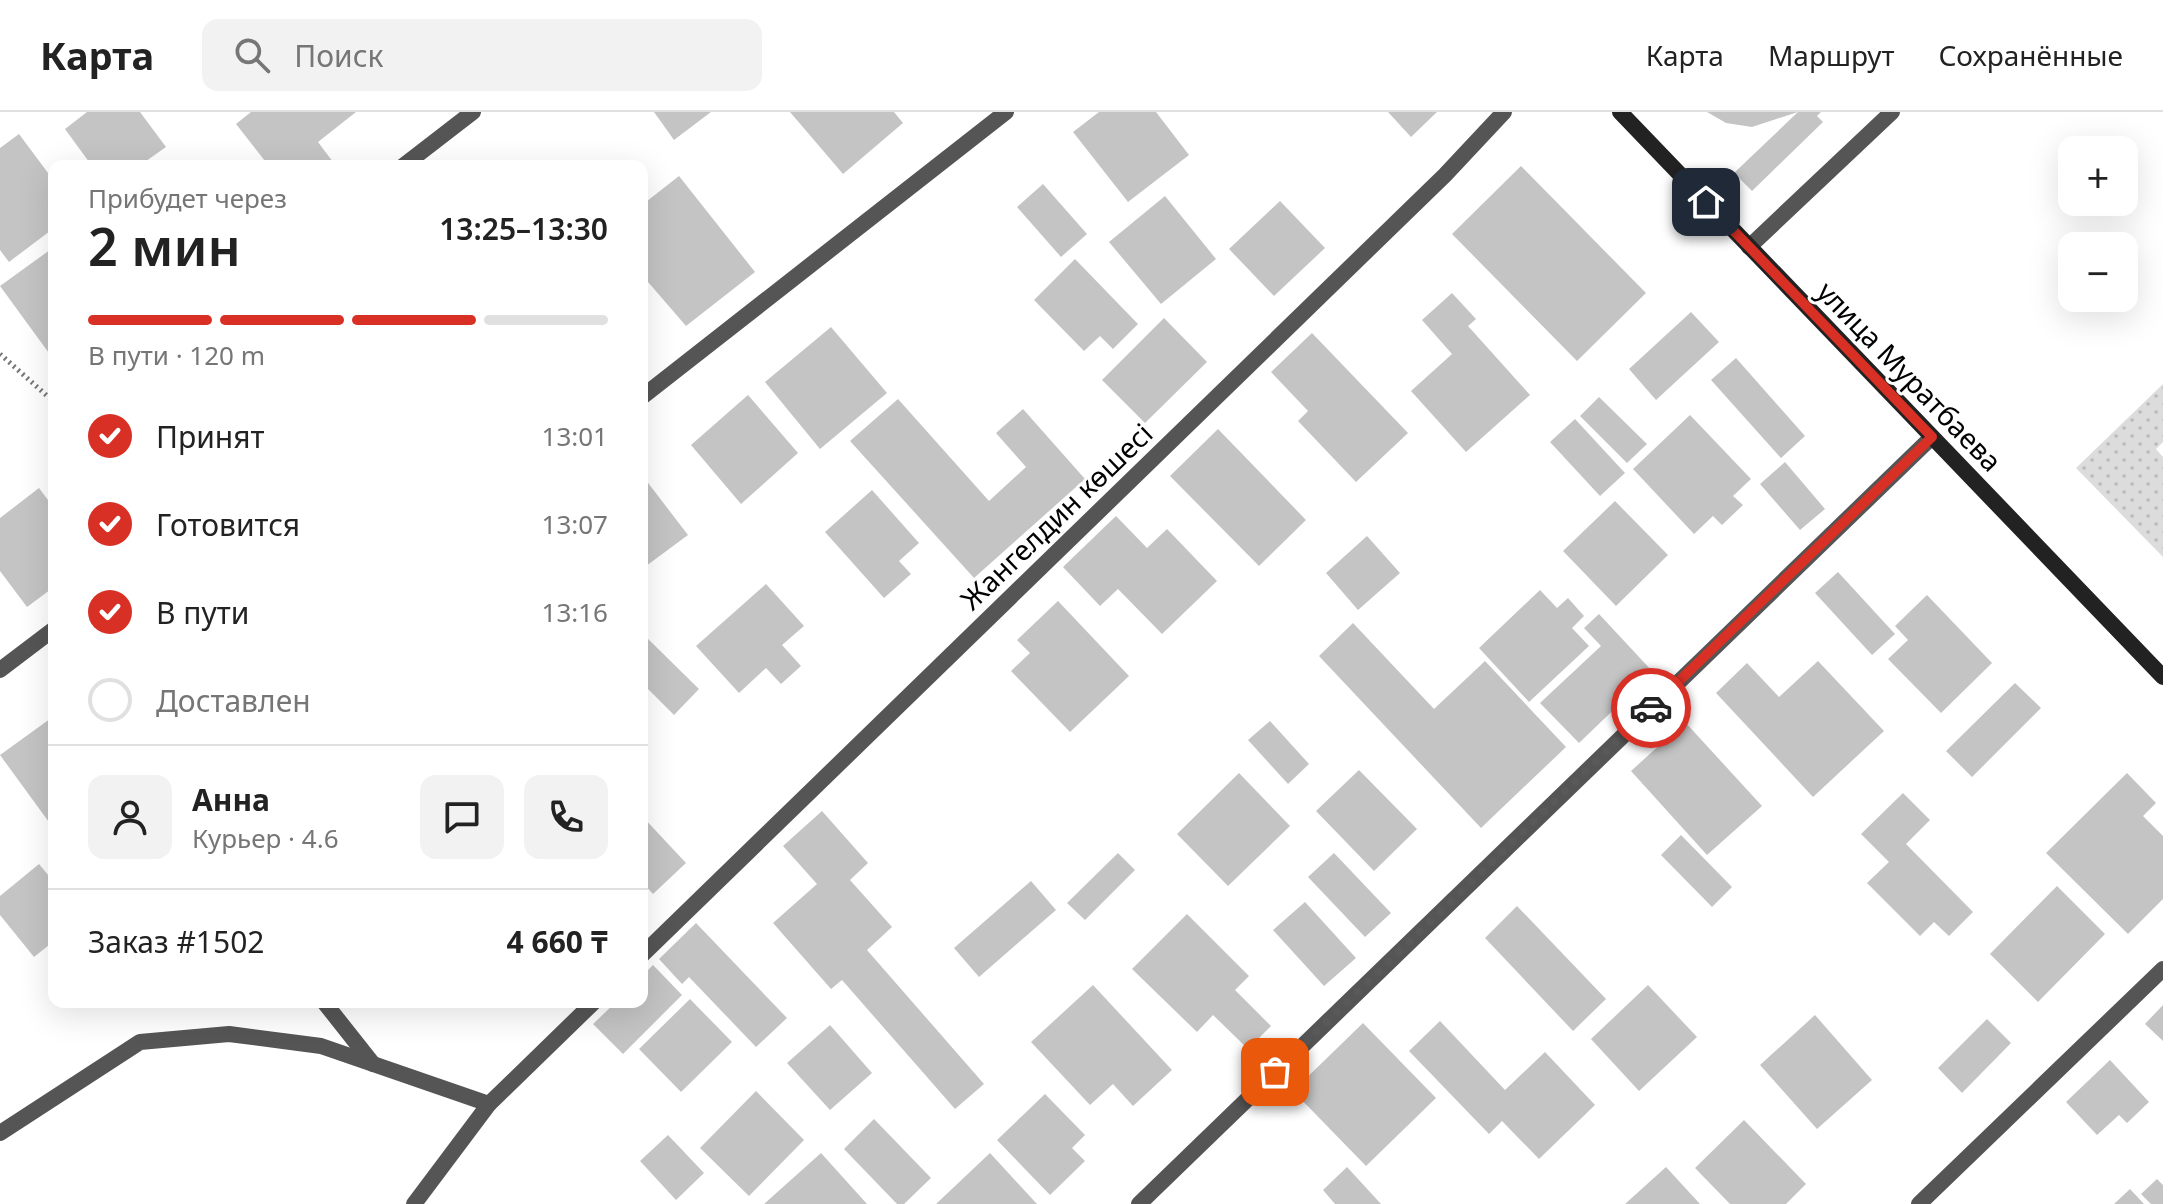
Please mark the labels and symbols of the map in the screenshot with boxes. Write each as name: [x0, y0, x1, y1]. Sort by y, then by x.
pin: [1672, 168, 1740, 236]
street label: улица Муратбаева: [1809, 273, 2011, 479]
street label: Жангелдин көшесі: [952, 414, 1160, 618]
courier: [1611, 668, 1691, 748]
pin: [1241, 1038, 1309, 1106]

